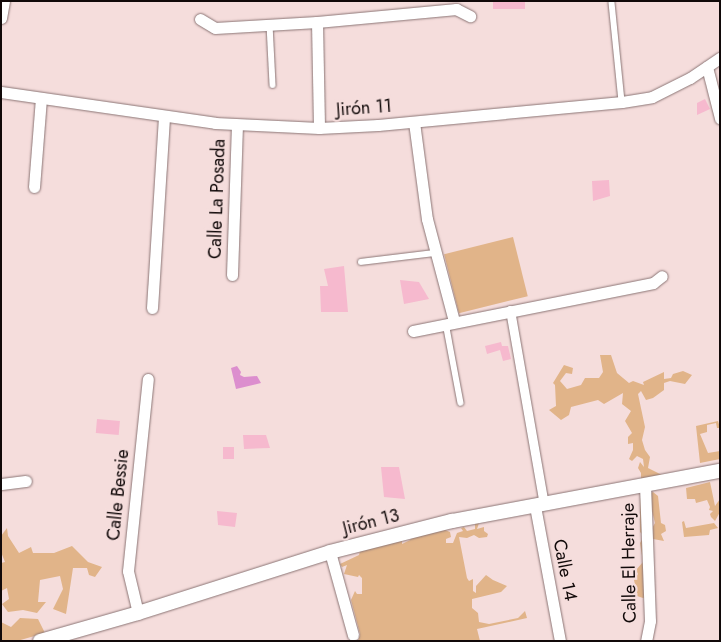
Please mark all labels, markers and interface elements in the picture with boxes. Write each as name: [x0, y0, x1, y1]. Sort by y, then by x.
street label: Jirón 11: [335, 95, 393, 121]
street label: Calle La Posada: [204, 139, 230, 259]
street label: Calle Bessie: [102, 448, 134, 542]
street label: Calle El Herraje: [617, 503, 641, 623]
street label: Jirón 13: [340, 505, 402, 539]
street label: Calle 14: [548, 537, 582, 603]

